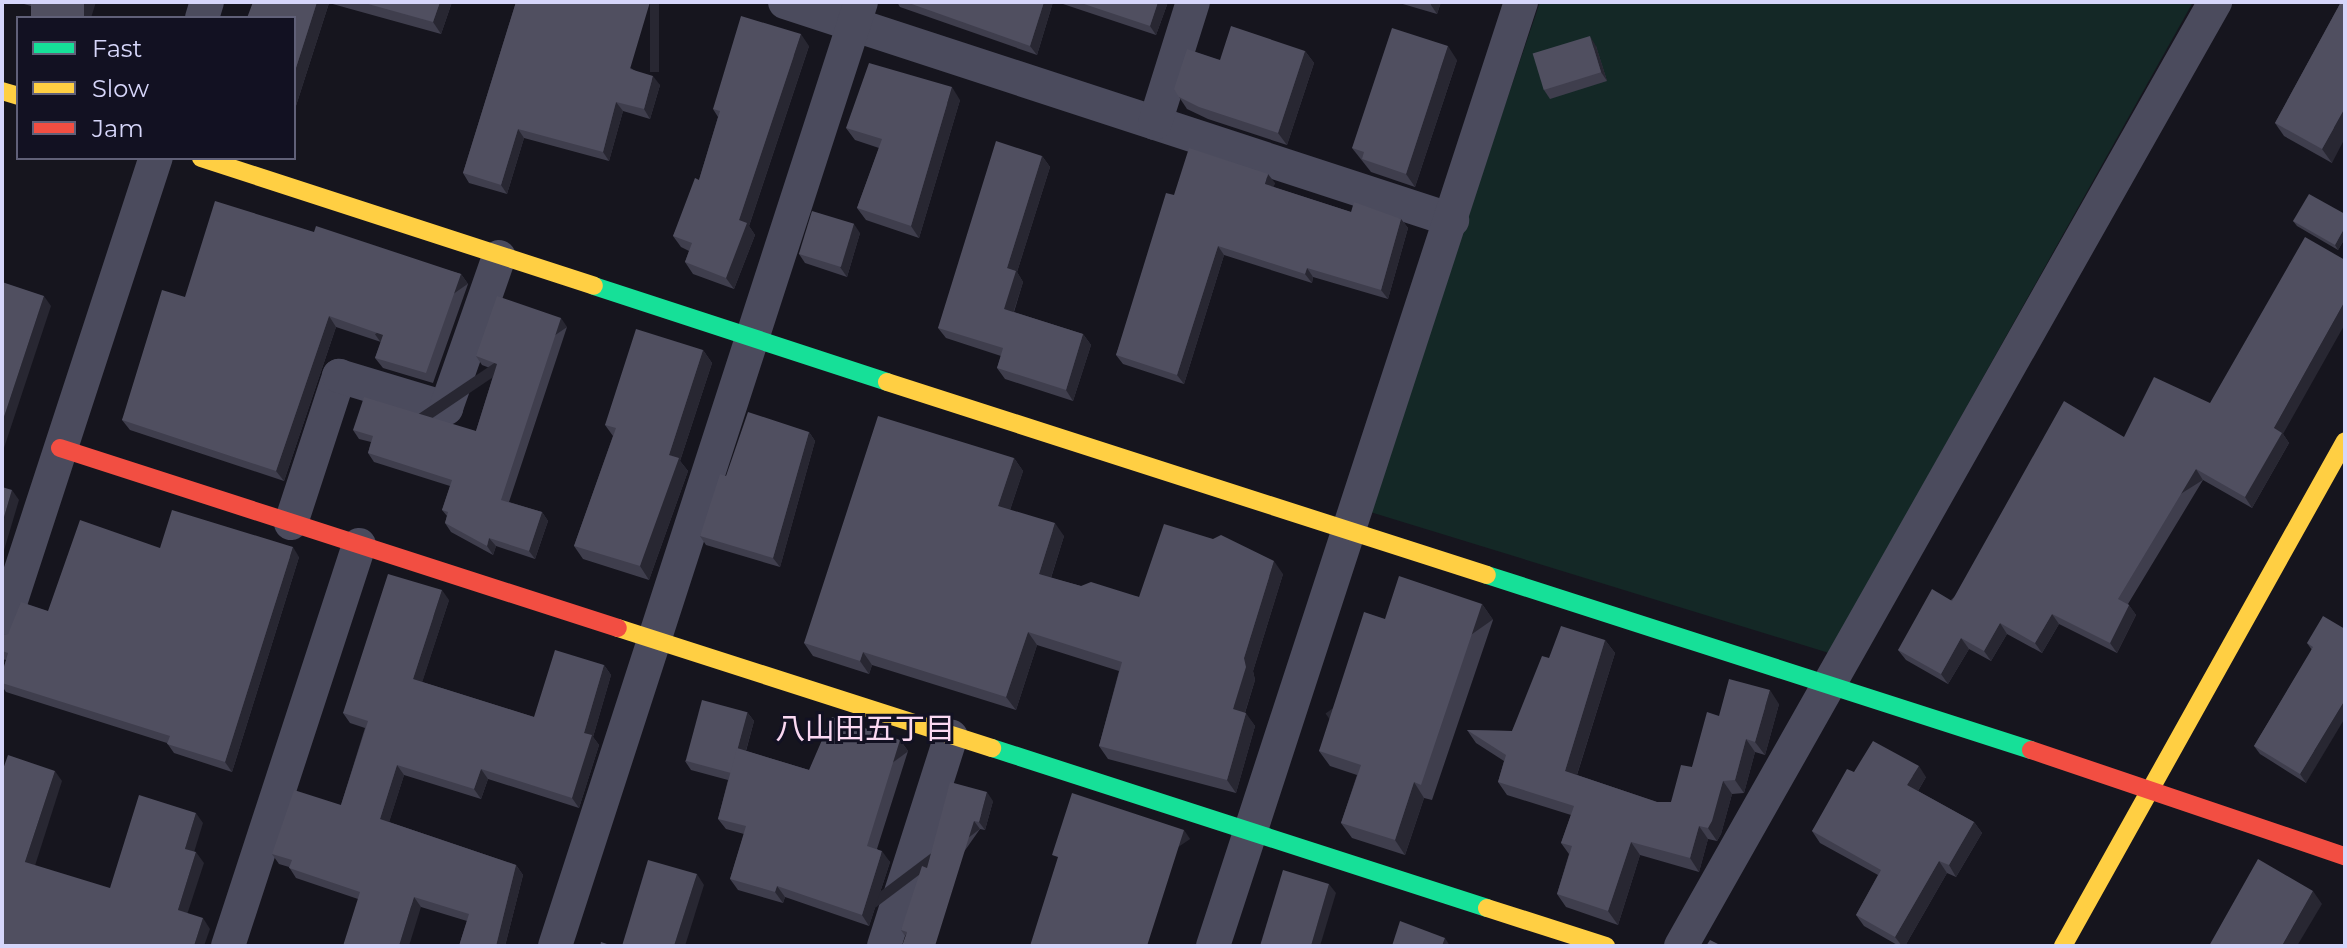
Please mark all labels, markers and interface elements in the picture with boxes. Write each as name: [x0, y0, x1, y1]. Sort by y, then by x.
legend: [16, 16, 296, 160]
text: Fast: [92, 34, 142, 63]
text: Slow: [92, 74, 149, 103]
text: Jam: [92, 114, 144, 143]
district label: 八山田五丁目: [775, 711, 955, 747]

